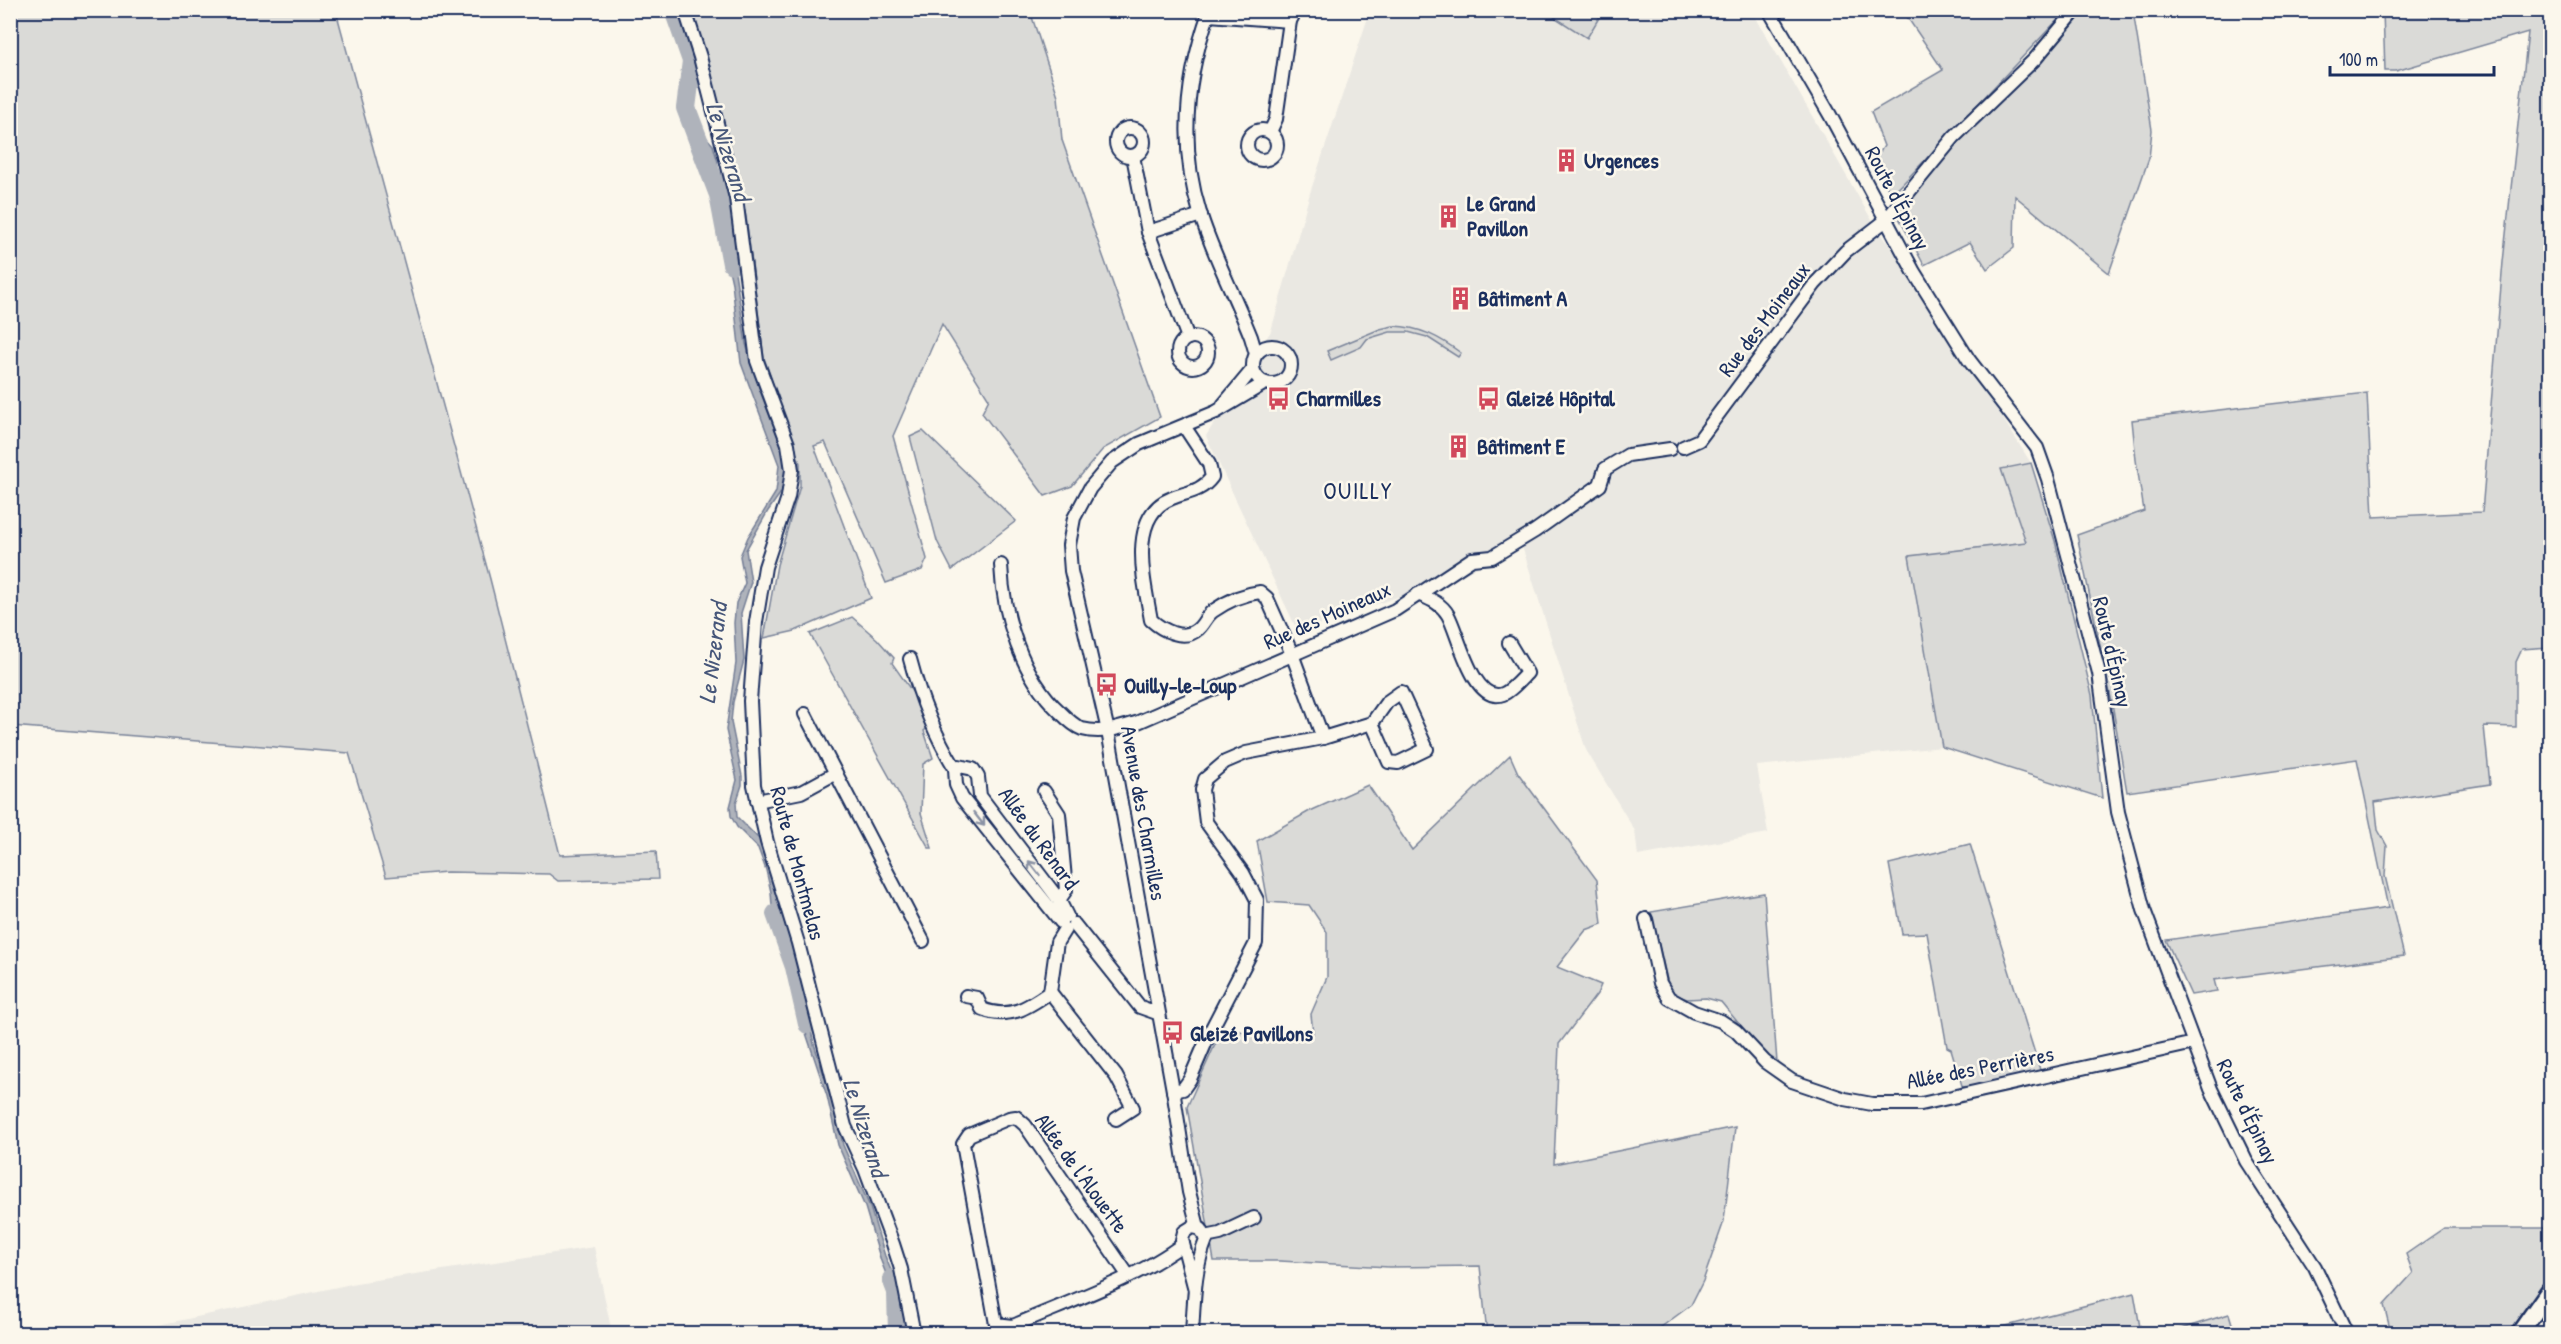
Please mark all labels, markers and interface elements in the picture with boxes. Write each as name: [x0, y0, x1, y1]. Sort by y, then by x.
scale bar: [2330, 39, 2494, 77]
text: 100 m: [2339, 47, 2378, 72]
water label: Le Nizerand: [699, 98, 760, 207]
street label: Route d'Épinay: [1858, 141, 1938, 255]
place label: Urgences: [1584, 145, 1659, 176]
building icon: Urgences: [1553, 147, 1579, 173]
place label: Le Grand Pavillon: [1467, 188, 1536, 243]
building icon: Le Grand Pavillon: [1436, 203, 1462, 229]
street label: Rue des Moineaux: [1711, 256, 1817, 382]
place label: Bâtiment A: [1478, 283, 1568, 313]
building icon: Bâtiment A: [1447, 285, 1473, 311]
place label: Charmilles: [1296, 383, 1382, 413]
place label: Gleizé Hôpital: [1506, 383, 1616, 414]
bus stop icon: Charmilles: [1265, 385, 1291, 411]
bus stop icon: Gleizé Hôpital: [1475, 385, 1501, 411]
place label: Bâtiment E: [1477, 431, 1566, 461]
building icon: Bâtiment E: [1446, 433, 1472, 459]
district label: OUILLY: [1323, 474, 1393, 506]
street label: Rue des Moineaux: [1259, 574, 1395, 656]
street label: Route d'Épinay: [2086, 593, 2140, 711]
water label: Le Nizerand: [690, 597, 734, 705]
place label: Ouilly-le-Loup: [1124, 670, 1237, 701]
bus stop icon: Ouilly-le-Loup: [1093, 672, 1119, 698]
street label: Avenue des Charmilles: [1114, 723, 1174, 903]
street label: Allée du Renard: [992, 781, 1087, 896]
street label: Route de Montmelas: [763, 783, 833, 943]
one-way arrow: [972, 811, 985, 827]
one-way arrow: [1028, 860, 1041, 876]
place label: Gleizé Pavillons: [1190, 1018, 1314, 1048]
bus stop icon: Gleizé Pavillons: [1159, 1020, 1185, 1046]
street label: Allée des Perrières: [1904, 1038, 2056, 1096]
street label: Route d'Épinay: [2210, 1054, 2286, 1168]
water label: Le Nizerand: [836, 1074, 897, 1183]
street label: Allée de l'Alouette: [1028, 1107, 1136, 1239]

